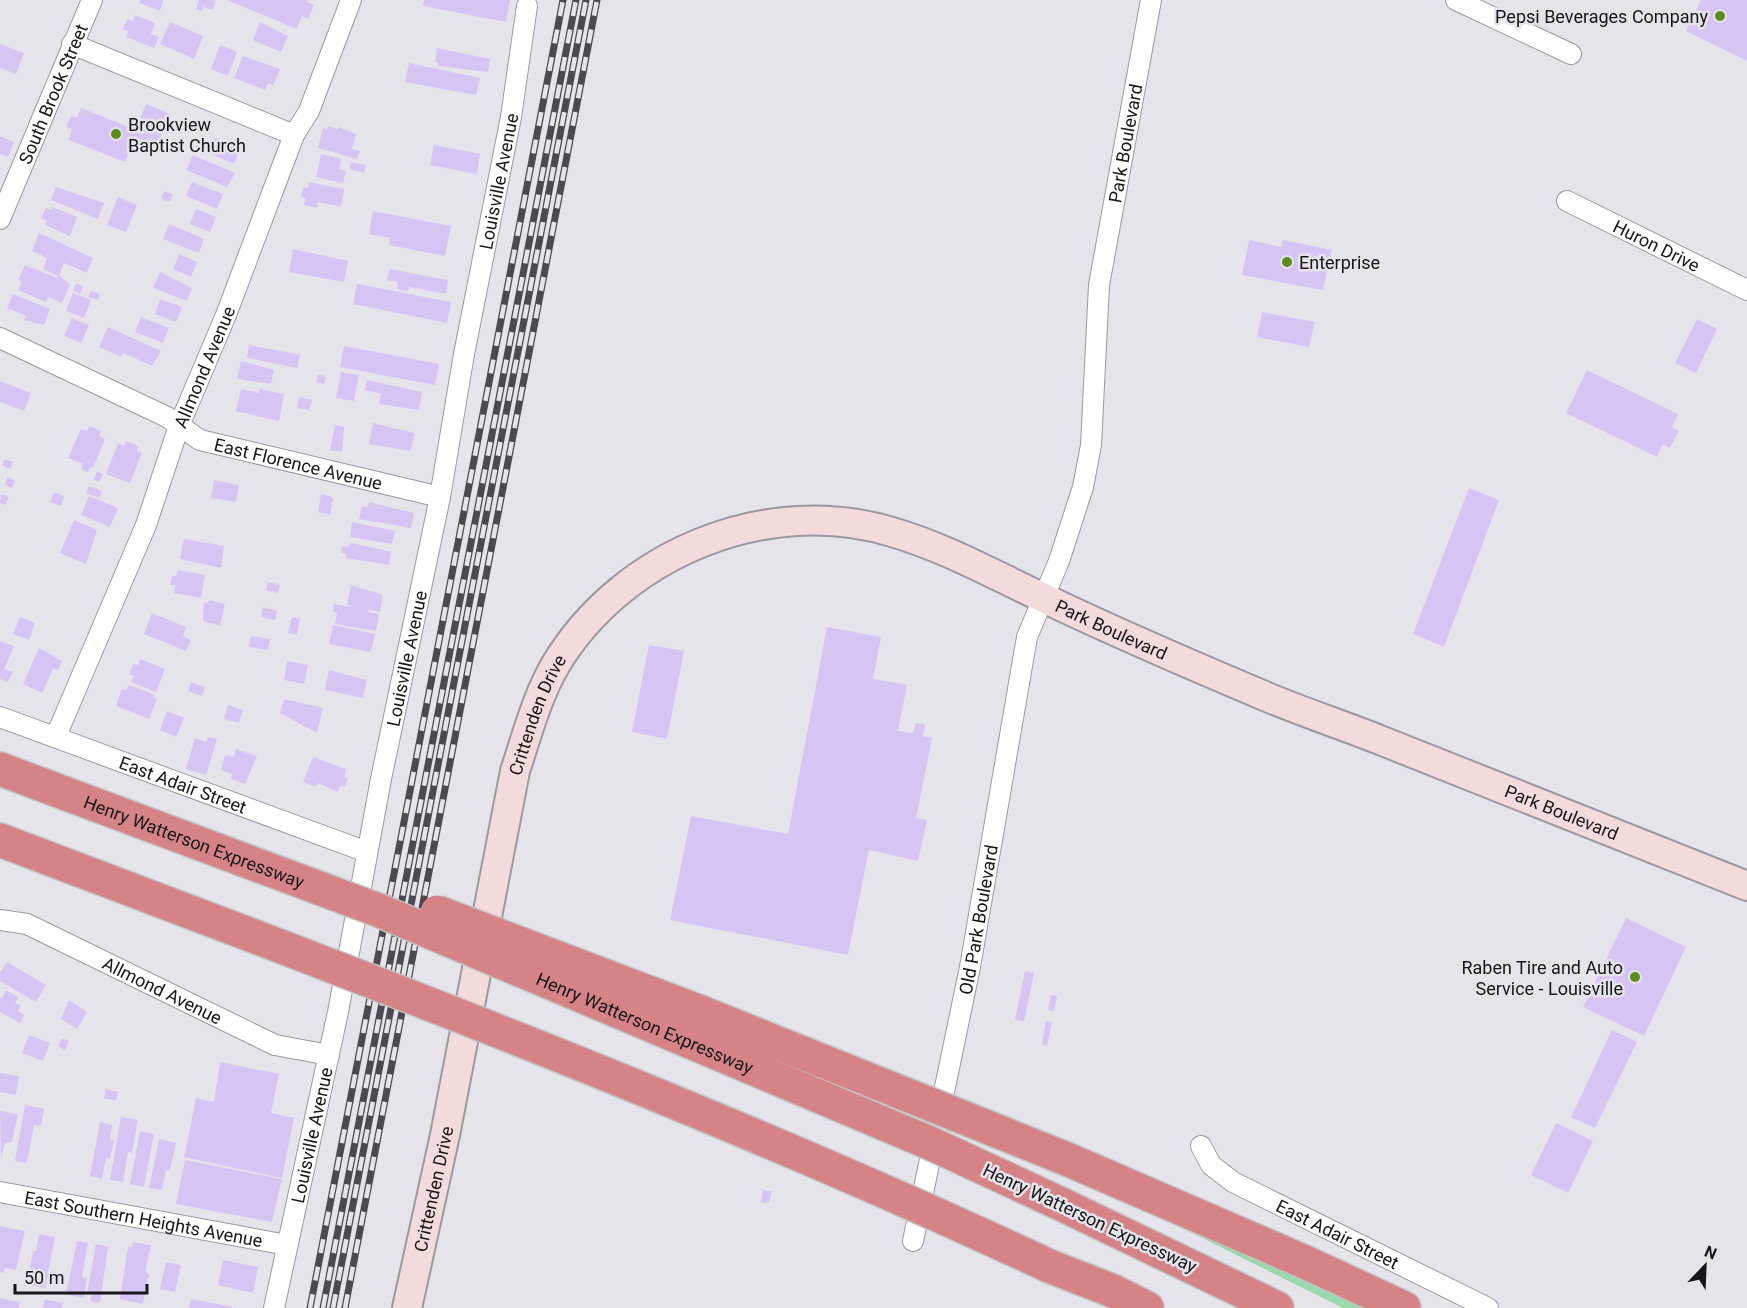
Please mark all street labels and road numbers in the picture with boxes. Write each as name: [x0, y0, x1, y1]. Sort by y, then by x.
street label: South Brook Street: [14, 20, 91, 167]
street label: Park Boulevard: [1104, 82, 1146, 204]
street label: Louisville Avenue: [474, 111, 522, 251]
street label: Huron Drive: [1610, 215, 1703, 276]
street label: Allmond Avenue: [169, 303, 239, 431]
street label: East Florence Avenue: [212, 433, 384, 493]
street label: Louisville Avenue: [382, 588, 431, 728]
street label: Park Boulevard: [1052, 595, 1171, 664]
street label: Crittenden Drive: [504, 650, 570, 778]
street label: East Adair Street: [117, 751, 250, 817]
street label: Park Boulevard: [1502, 780, 1622, 844]
street label: Henry Watterson Expressway: [81, 791, 308, 892]
street label: Old Park Boulevard: [954, 843, 1001, 996]
street label: Allmond Avenue: [99, 952, 226, 1028]
street label: Henry Watterson Expressway: [533, 968, 757, 1078]
street label: Louisville Avenue: [287, 1065, 336, 1205]
street label: Crittenden Drive: [409, 1124, 457, 1254]
street label: Henry Watterson Expressway: [980, 1159, 1201, 1277]
street label: East Southern Heights Avenue: [23, 1186, 264, 1251]
street label: East Adair Street: [1273, 1195, 1402, 1273]

